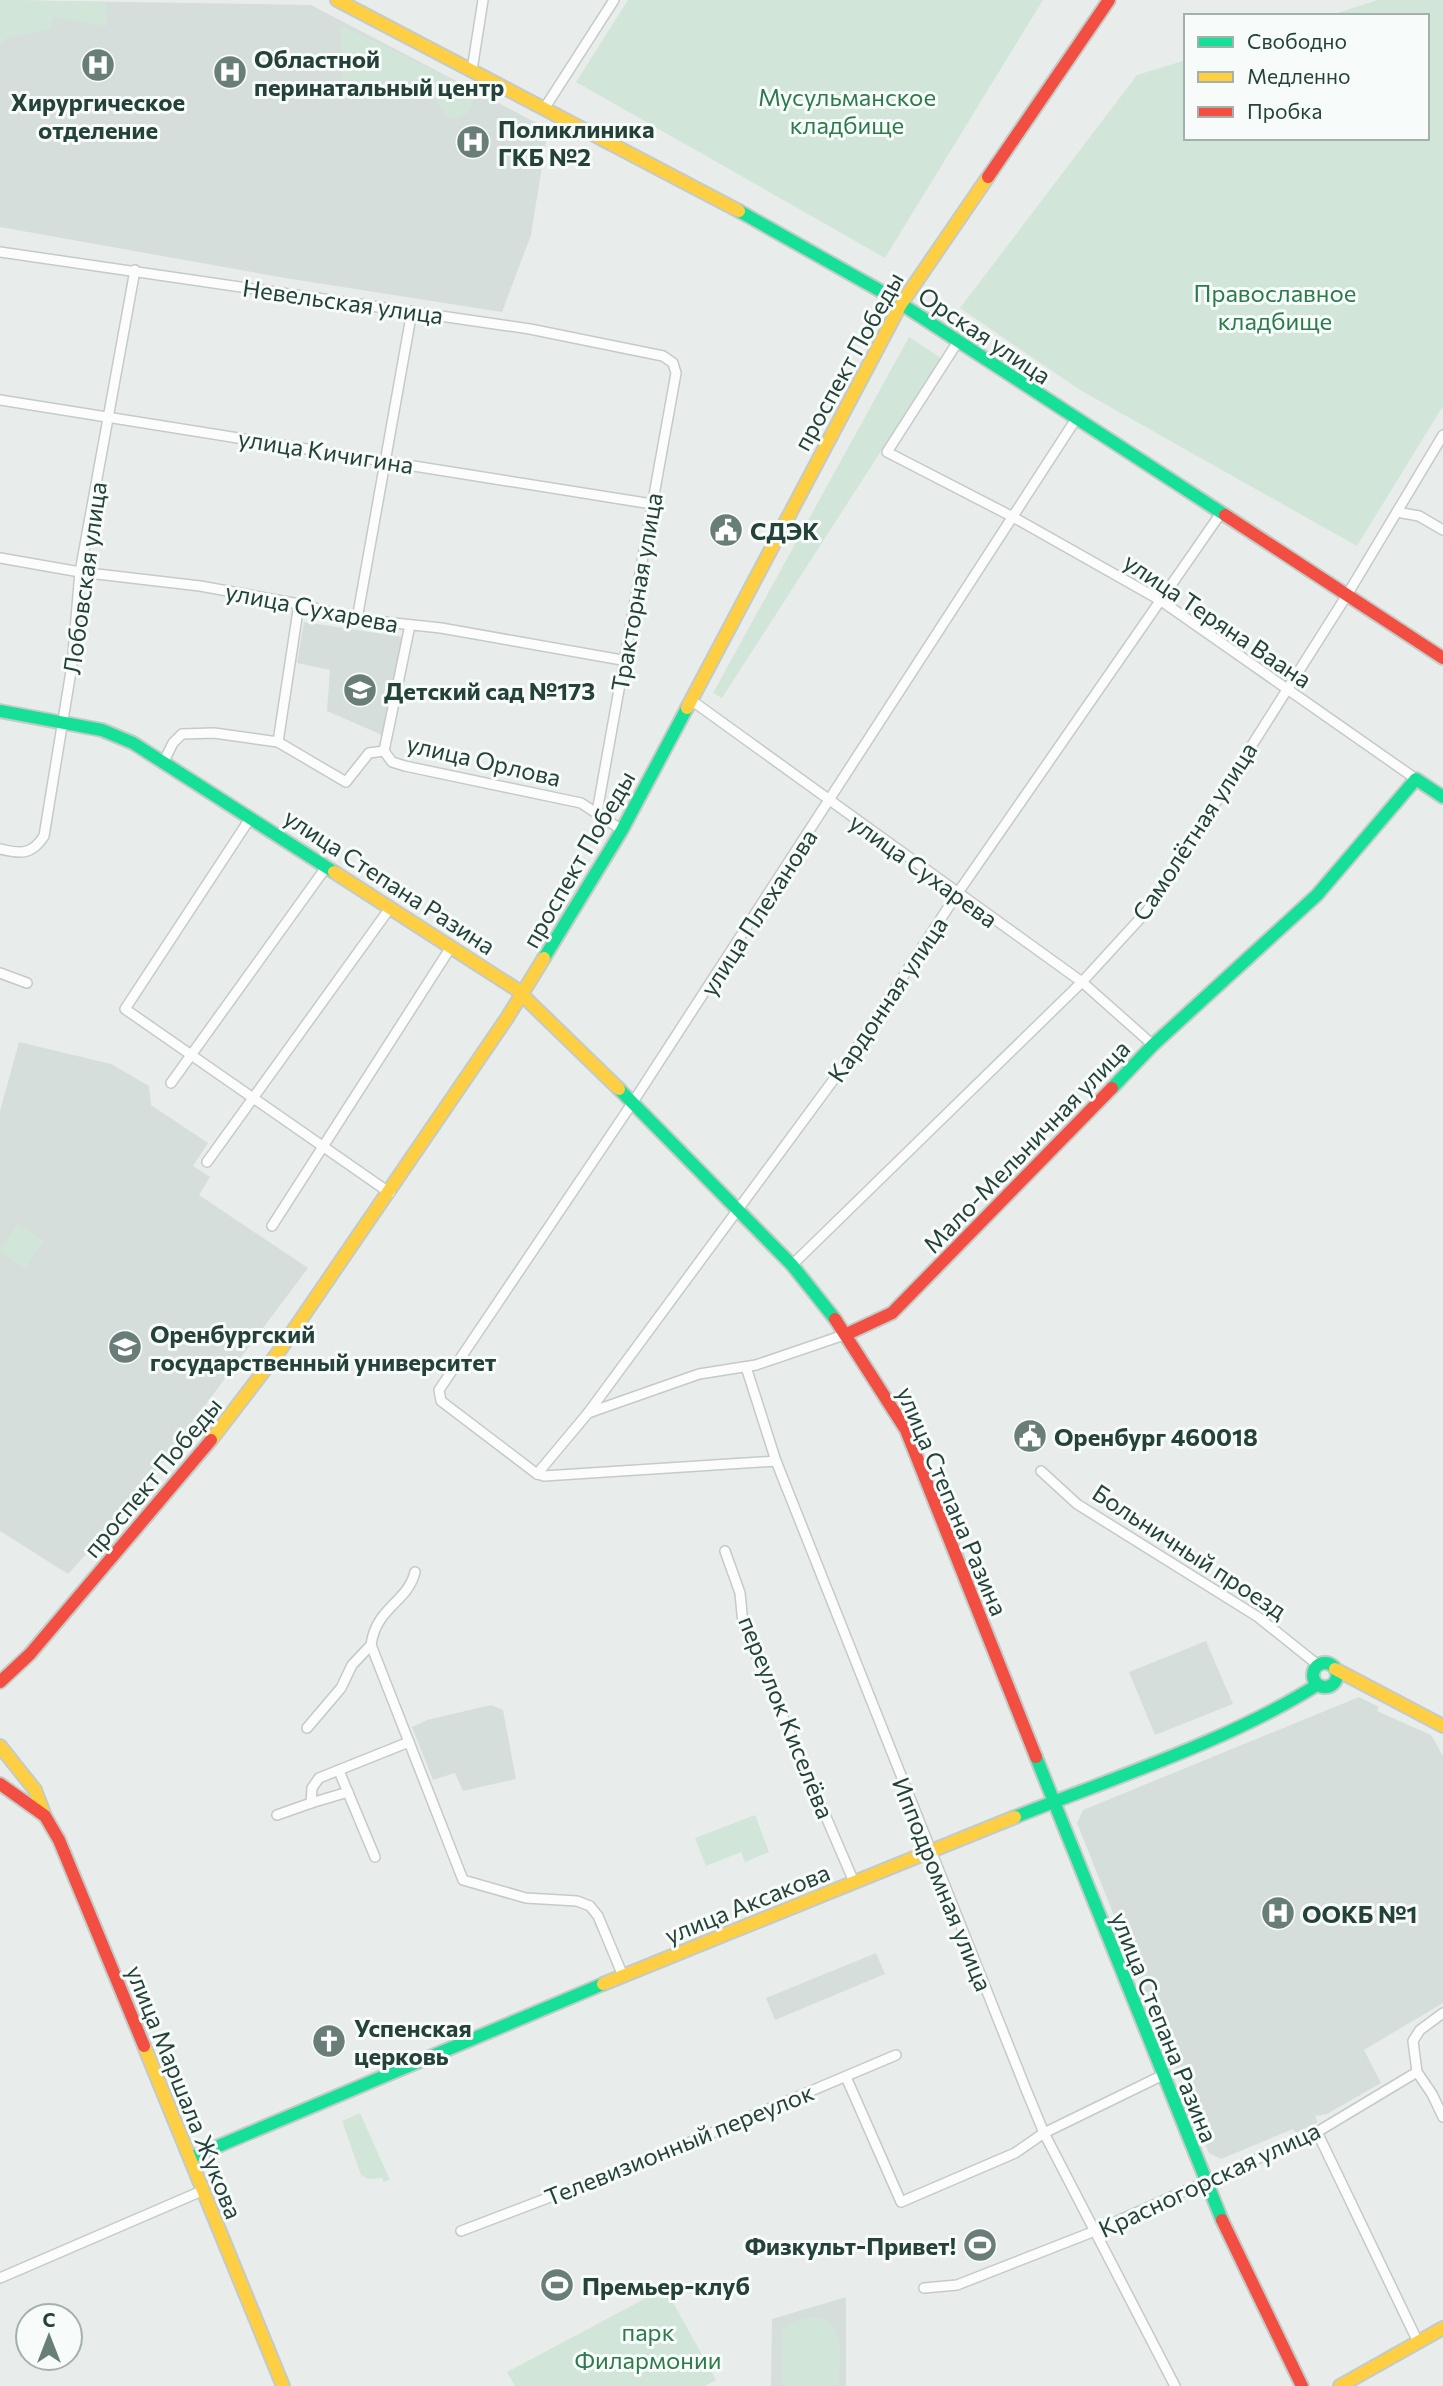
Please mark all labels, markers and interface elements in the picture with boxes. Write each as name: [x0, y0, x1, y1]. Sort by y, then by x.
legend: [1184, 14, 1429, 140]
text: Свободно: [1247, 28, 1347, 53]
place label: Областной перинатальный центр: [254, 44, 504, 101]
hospital icon: Хирургическое отделение: [79, 46, 117, 84]
hospital icon: Областной перинатальный центр: [211, 53, 249, 91]
text: Медленно: [1247, 63, 1351, 88]
park label: Мусульманское кладбище: [758, 82, 936, 139]
place label: Хирургическое отделение: [11, 87, 185, 144]
text: Пробка: [1247, 98, 1322, 123]
place label: Поликлиника ГКБ №2: [498, 114, 655, 171]
hospital icon: Поликлиника ГКБ №2: [454, 123, 492, 161]
street label: проспект Победы: [787, 267, 909, 455]
street label: Невельская улица: [241, 273, 445, 329]
park label: Православное кладбище: [1193, 278, 1357, 335]
street label: Орская улица: [913, 280, 1057, 390]
street label: улица Кичигина: [236, 423, 416, 479]
street label: Лобовская улица: [56, 480, 112, 676]
street label: Тракторная улица: [604, 490, 668, 694]
public building icon: СДЭК: [707, 511, 745, 549]
place label: СДЭК: [750, 516, 819, 545]
street label: улица Теряна Ваана: [1119, 546, 1317, 694]
street label: улица Сухарева: [223, 576, 401, 638]
school or university icon: Детский сад №173: [341, 671, 379, 709]
place label: Детский сад №173: [384, 676, 595, 705]
street label: улица Орлова: [404, 728, 564, 792]
street label: Самолётная улица: [1126, 736, 1262, 926]
street label: проспект Победы: [515, 765, 641, 953]
street label: улица Степана Разина: [279, 802, 501, 960]
street label: улица Сухарева: [844, 807, 1004, 933]
street label: улица Плеханова: [693, 823, 823, 1001]
street label: Кардонная улица: [821, 911, 953, 1087]
street label: Мало-Мельничная улица: [917, 1034, 1135, 1258]
place label: Оренбургский государственный университет: [150, 1319, 497, 1376]
school or university icon: Оренбургский государственный университет: [106, 1328, 144, 1366]
street label: улица Степана Разина: [892, 1382, 1014, 1620]
street label: проспект Победы: [77, 1391, 227, 1563]
public building icon: Оренбург 460018: [1011, 1417, 1049, 1455]
place label: Оренбург 460018: [1054, 1422, 1258, 1451]
street label: Больничный проезд: [1088, 1477, 1292, 1625]
street label: переулок Киселёва: [733, 1611, 841, 1823]
street label: Ипподромная улица: [887, 1773, 999, 1995]
street label: улица Аксакова: [660, 1857, 834, 1949]
hospital icon: ООКБ №1: [1259, 1894, 1297, 1932]
place label: ООКБ №1: [1302, 1899, 1417, 1928]
street label: улица Степана Разина: [1105, 1908, 1225, 2146]
street label: улица Маршала Жукова: [121, 1961, 249, 2223]
place label: Успенская церковь: [354, 2013, 472, 2070]
church icon: Успенская церковь: [310, 2022, 348, 2060]
street label: Телевизионный переулок: [540, 2077, 818, 2211]
street label: Красногорская улица: [1094, 2115, 1324, 2243]
sports icon: Физкульт-Привет!: [961, 2226, 999, 2264]
place label: Физкульт-Привет!: [745, 2231, 956, 2260]
sports icon: Премьер-клуб: [538, 2266, 576, 2304]
place label: Премьер-клуб: [582, 2271, 750, 2300]
north arrow: [14, 2302, 84, 2372]
text: С: [43, 2308, 56, 2331]
park label: парк Филармонии: [574, 2317, 722, 2374]

